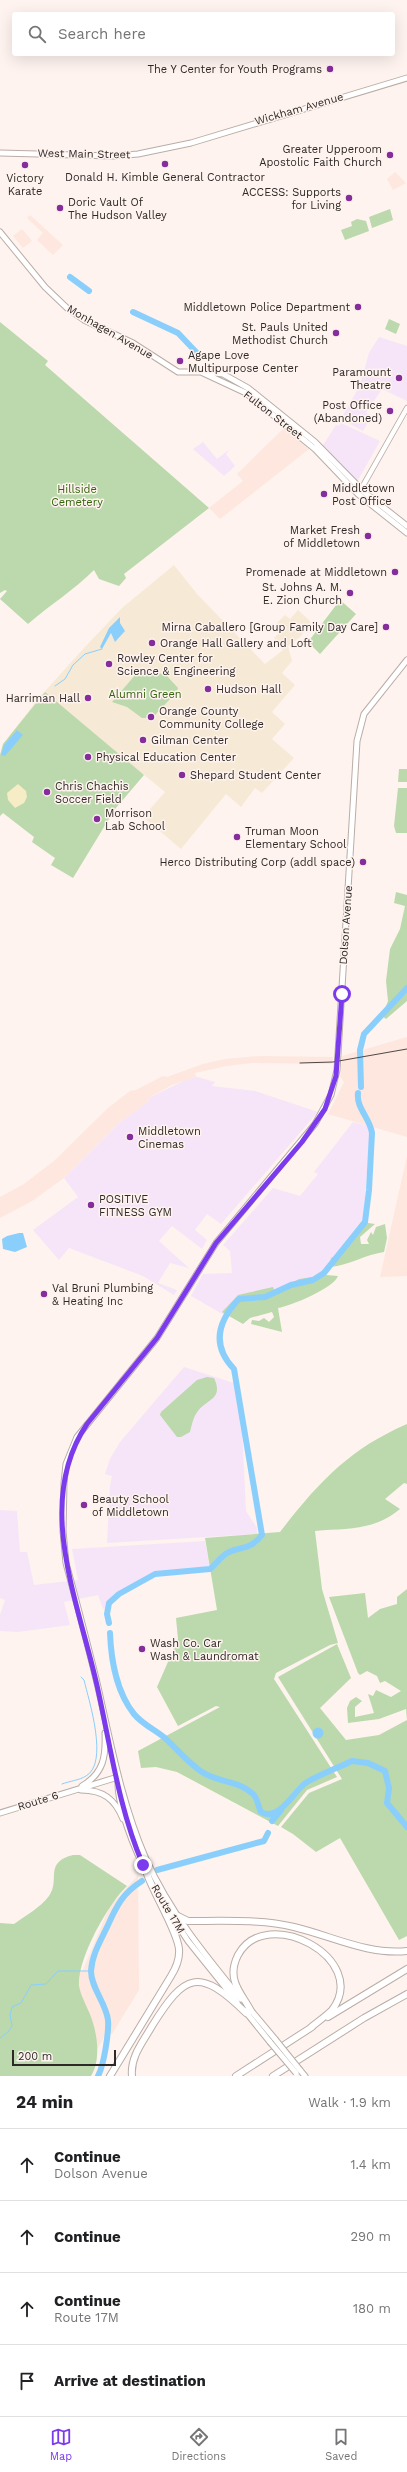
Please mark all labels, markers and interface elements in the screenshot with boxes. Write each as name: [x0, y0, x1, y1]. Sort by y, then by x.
search box: [12, 12, 395, 56]
icon: search: [26, 23, 48, 45]
text: Search here: [58, 25, 146, 43]
place label: The Y Center for Youth Programs: [148, 63, 322, 76]
marker: The Y Center for Youth Programs: [325, 64, 335, 74]
street label: Wickham Avenue: [253, 90, 345, 128]
place label: Greater Upperoom Apostolic Faith Church: [259, 143, 382, 169]
street label: West Main Street: [37, 147, 131, 161]
marker: Greater Upperoom Apostolic Faith Church: [385, 150, 395, 160]
marker: Donald H. Kimble General Contractor: [160, 159, 170, 169]
marker: Victory Karate: [20, 160, 30, 170]
place label: Donald H. Kimble General Contractor: [65, 171, 265, 184]
place label: Victory Karate: [6, 172, 44, 198]
place label: ACCESS: Supports for Living: [242, 186, 341, 212]
marker: ACCESS: Supports for Living: [344, 193, 354, 203]
place label: Doric Vault Of The Hudson Valley: [68, 196, 167, 222]
marker: Doric Vault Of The Hudson Valley: [55, 203, 65, 213]
place label: Middletown Police Department: [183, 301, 350, 314]
street label: Monhagen Avenue: [65, 302, 155, 362]
marker: Middletown Police Department: [353, 302, 363, 312]
place label: St. Pauls United Methodist Church: [232, 321, 328, 347]
marker: St. Pauls United Methodist Church: [331, 328, 341, 338]
place label: Agape Love Multipurpose Center: [188, 349, 299, 375]
marker: Agape Love Multipurpose Center: [175, 356, 185, 366]
place label: Paramount Theatre: [332, 366, 391, 392]
marker: Paramount Theatre: [394, 373, 404, 383]
street label: Fulton Street: [241, 388, 305, 442]
place label: Post Office (Abandoned): [314, 399, 382, 425]
marker: Post Office (Abandoned): [385, 406, 395, 416]
place label: Middletown Post Office: [332, 482, 395, 508]
park label: Hillside Cemetery: [51, 483, 103, 509]
marker: Middletown Post Office: [319, 489, 329, 499]
place label: Market Fresh of Middletown: [283, 524, 360, 550]
marker: Market Fresh of Middletown: [363, 531, 373, 541]
place label: Promenade at Middletown: [245, 566, 387, 579]
marker: Promenade at Middletown: [390, 567, 400, 577]
place label: St. Johns A. M. E. Zion Church: [262, 581, 342, 607]
marker: St. Johns A. M. E. Zion Church: [345, 588, 355, 598]
place label: Mirna Caballero [Group Family Day Care]: [162, 621, 378, 634]
marker: Mirna Caballero [Group Family Day Care]: [381, 622, 391, 632]
place label: Orange Hall Gallery and Loft: [160, 637, 312, 650]
marker: Orange Hall Gallery and Loft: [147, 638, 157, 648]
place label: Rowley Center for Science & Engineering: [117, 652, 235, 678]
marker: Rowley Center for Science & Engineering: [104, 659, 114, 669]
place label: Hudson Hall: [216, 683, 282, 696]
marker: Hudson Hall: [203, 684, 213, 694]
park label: Alumni Green: [108, 688, 182, 701]
place label: Harriman Hall: [6, 692, 81, 705]
marker: Harriman Hall: [83, 693, 93, 703]
place label: Orange County Community College: [159, 705, 264, 731]
marker: Orange County Community College: [146, 712, 156, 722]
place label: Gilman Center: [151, 734, 229, 747]
marker: Gilman Center: [138, 735, 148, 745]
place label: Physical Education Center: [96, 751, 237, 764]
marker: Physical Education Center: [83, 752, 93, 762]
place label: Shepard Student Center: [190, 769, 322, 782]
marker: Shepard Student Center: [177, 770, 187, 780]
place label: Chris Chachis Soccer Field: [55, 780, 129, 806]
marker: Chris Chachis Soccer Field: [42, 787, 52, 797]
place label: Morrison Lab School: [105, 807, 166, 833]
marker: Morrison Lab School: [92, 814, 102, 824]
place label: Truman Moon Elementary School: [245, 825, 347, 851]
marker: Truman Moon Elementary School: [232, 832, 242, 842]
place label: Herco Distributing Corp (addl space): [159, 856, 355, 869]
marker: Herco Distributing Corp (addl space): [358, 857, 368, 867]
street label: Dolson Avenue: [337, 885, 355, 965]
route start: [333, 985, 351, 1003]
place label: Middletown Cinemas: [138, 1125, 201, 1151]
marker: Middletown Cinemas: [125, 1132, 135, 1142]
place label: POSITIVE FITNESS GYM: [99, 1193, 172, 1219]
marker: POSITIVE FITNESS GYM: [86, 1200, 96, 1210]
place label: Val Bruni Plumbing & Heating Inc: [52, 1282, 153, 1308]
marker: Val Bruni Plumbing & Heating Inc: [39, 1289, 49, 1299]
place label: Beauty School of Middletown: [92, 1493, 170, 1519]
marker: Beauty School of Middletown: [79, 1500, 89, 1510]
place label: Wash Co. Car Wash & Laundromat: [150, 1637, 259, 1663]
marker: Wash Co. Car Wash & Laundromat: [137, 1644, 147, 1654]
street label: Route 6: [16, 1789, 60, 1813]
route end: [134, 1856, 152, 1874]
street label: Route 17M: [148, 1882, 188, 1936]
scale bar: [12, 2048, 116, 2067]
text: 200 m: [18, 2050, 52, 2063]
text: 24 min: [16, 2092, 73, 2112]
text: Walk · 1.9 km: [308, 2095, 391, 2110]
text: Continue: [54, 2148, 121, 2166]
icon: ahead: [16, 2154, 38, 2176]
text: 1.4 km: [350, 2157, 391, 2172]
text: Dolson Avenue: [54, 2166, 148, 2181]
icon: ahead: [16, 2226, 38, 2248]
text: Continue: [54, 2228, 121, 2246]
text: 290 m: [350, 2229, 391, 2244]
text: Continue: [54, 2292, 121, 2310]
icon: ahead: [16, 2298, 38, 2320]
text: 180 m: [353, 2301, 391, 2316]
text: Route 17M: [54, 2310, 119, 2325]
icon: arrive: [16, 2370, 38, 2392]
text: Arrive at destination: [54, 2372, 206, 2390]
tab: Map: [50, 2426, 72, 2463]
tab: Directions: [172, 2426, 226, 2463]
tab: Saved: [325, 2426, 357, 2463]

